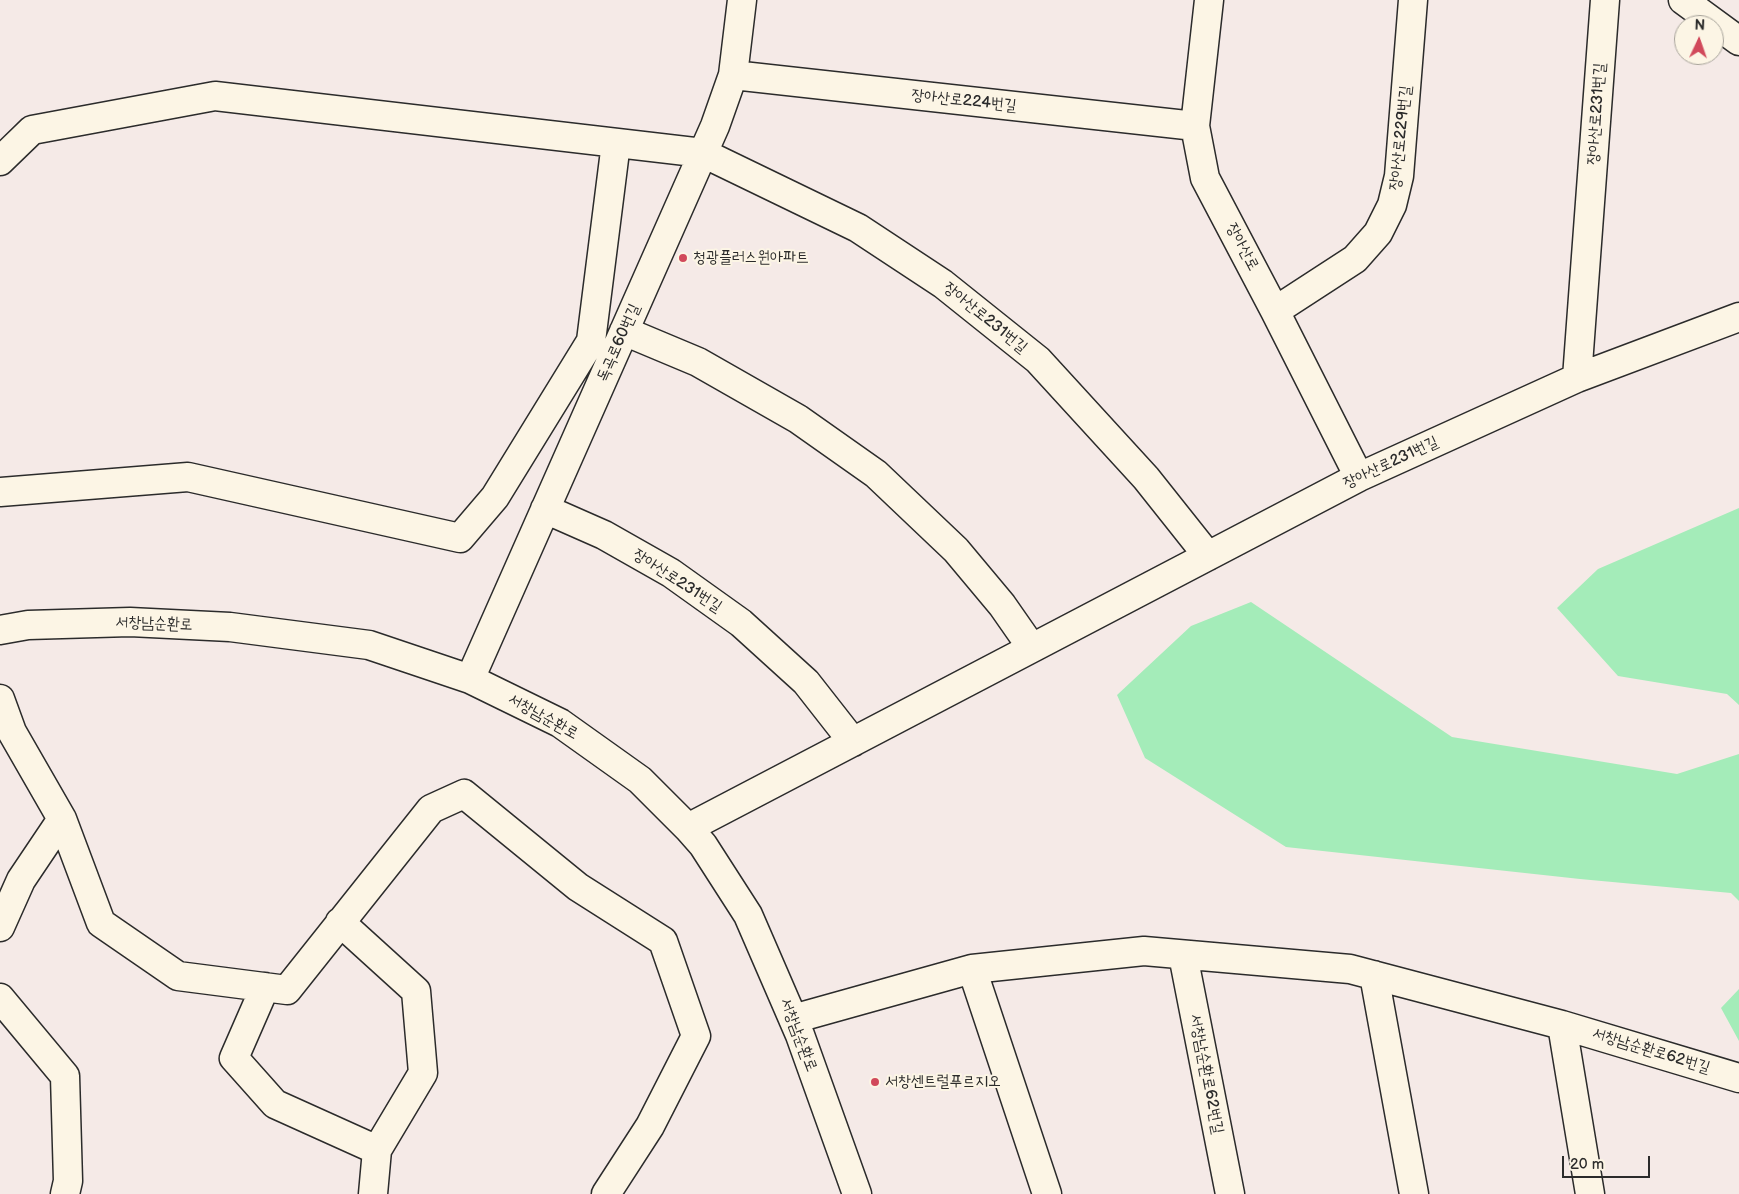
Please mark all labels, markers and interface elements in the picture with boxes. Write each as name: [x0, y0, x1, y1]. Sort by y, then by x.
north arrow: [1674, 15, 1724, 65]
text: N: [1694, 17, 1705, 34]
street label: 장아산로231번길: [1584, 62, 1610, 166]
street label: 장아산로229번길: [1386, 85, 1416, 191]
street label: 장아산로224번길: [910, 86, 1018, 116]
street label: 장아산로: [1221, 220, 1263, 274]
place label: 청광플러스원아파트: [693, 248, 809, 268]
marker: 청광플러스원아파트: [677, 252, 689, 264]
street label: 장아산로231번길: [939, 278, 1031, 358]
street label: 독곡로60번길: [593, 301, 645, 385]
street label: 장아산로231번길: [1341, 433, 1441, 493]
street label: 장아산로231번길: [629, 545, 725, 617]
street label: 서창남순환로: [115, 613, 193, 635]
street label: 서창남순환로: [505, 690, 581, 744]
street label: 서창남순환로: [775, 996, 821, 1074]
street label: 서창남순환로62번길: [1185, 1012, 1227, 1136]
street label: 서창남순환로62번길: [1590, 1024, 1712, 1078]
place label: 서창센트럴푸르지오: [885, 1072, 1001, 1092]
marker: 서창센트럴푸르지오: [869, 1076, 881, 1088]
scale bar: [1564, 1146, 1652, 1178]
text: 20 m: [1570, 1155, 1604, 1174]

